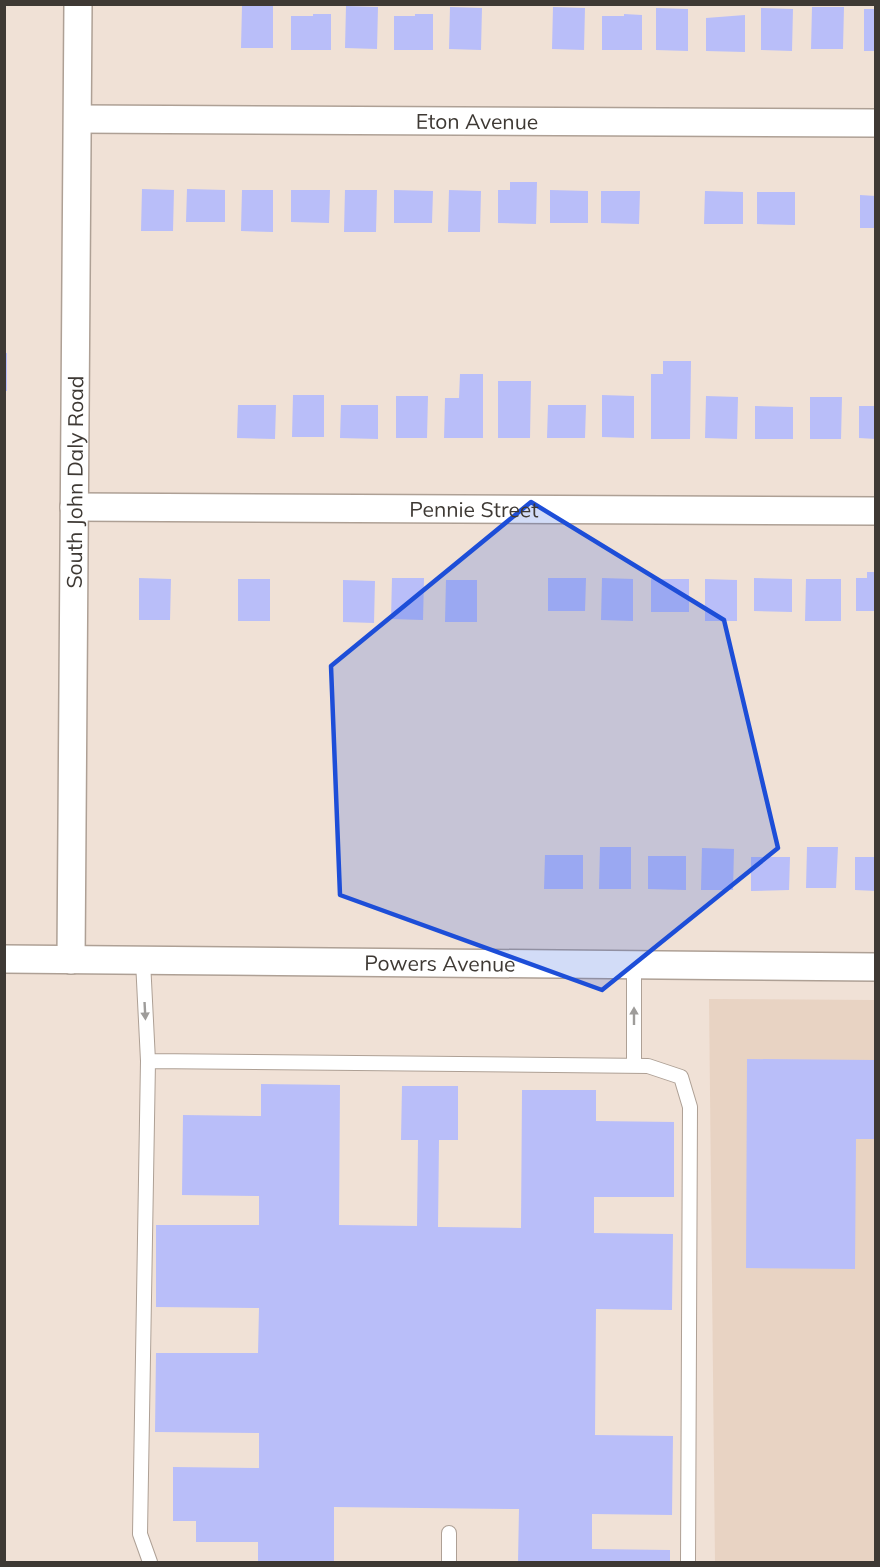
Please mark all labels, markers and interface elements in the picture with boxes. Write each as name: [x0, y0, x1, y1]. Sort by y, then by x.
street label: Eton Avenue: [416, 108, 538, 134]
street label: South John Daly Road: [61, 375, 88, 589]
street label: Pennie Street: [409, 496, 539, 522]
street label: Powers Avenue: [364, 949, 516, 977]
one-way arrow: [141, 1001, 150, 1020]
one-way arrow: [629, 1006, 639, 1025]

